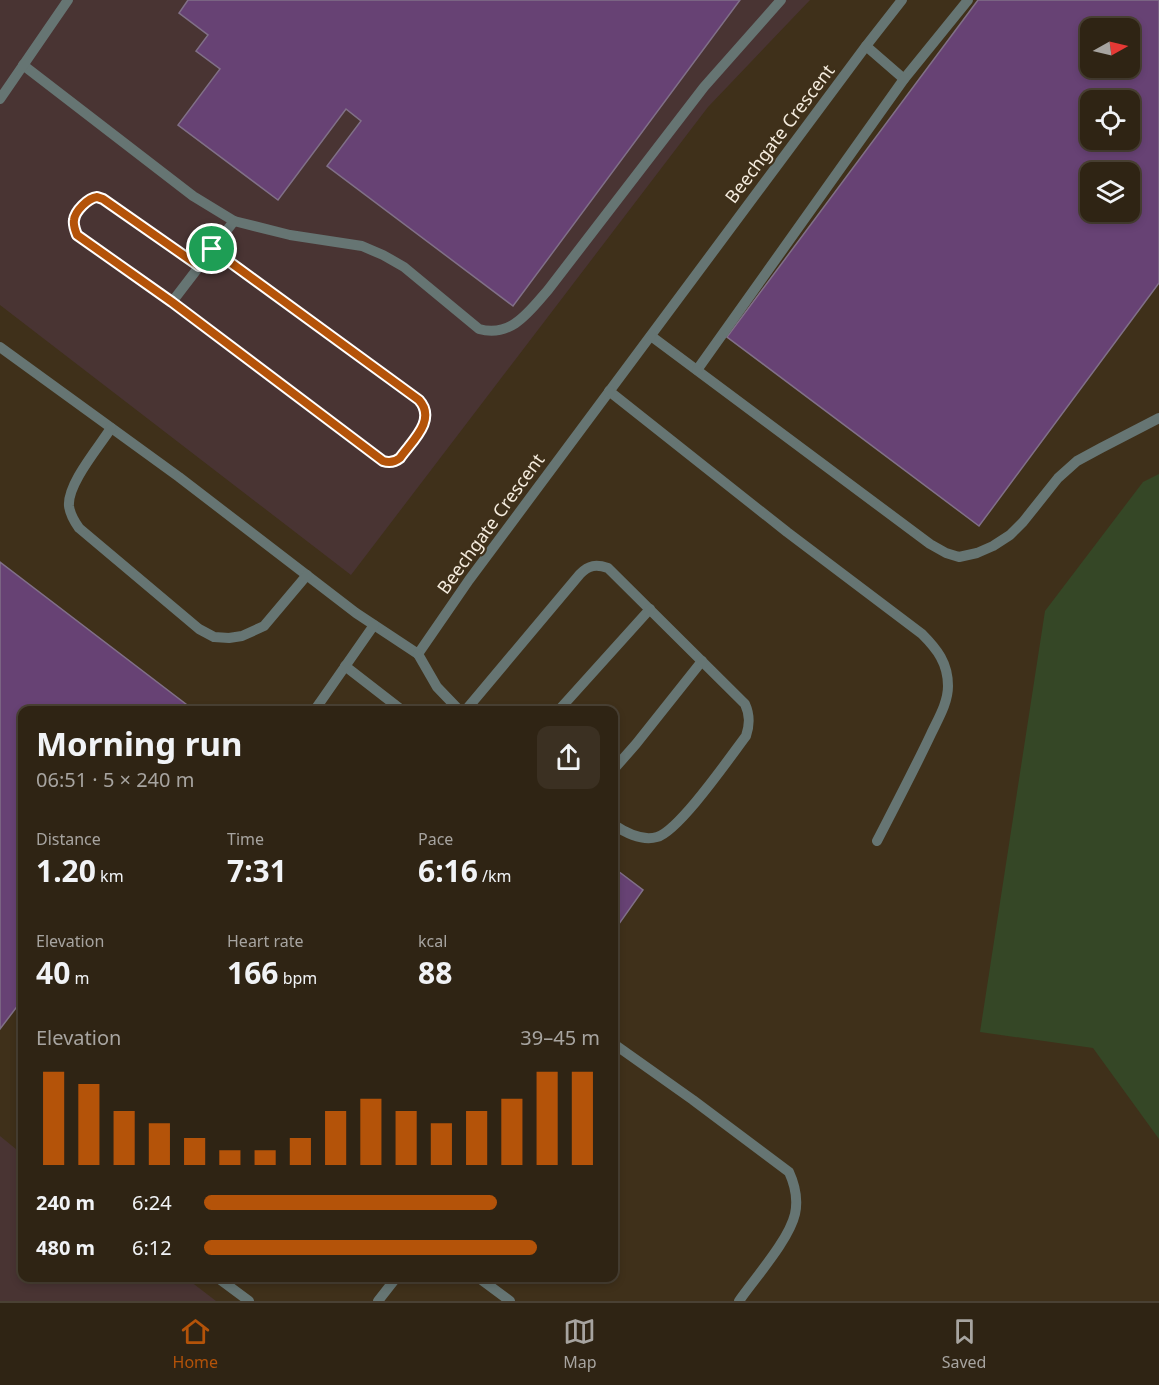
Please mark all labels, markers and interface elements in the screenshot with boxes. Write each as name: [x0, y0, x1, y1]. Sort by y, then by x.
north arrow: [1080, 18, 1140, 78]
map controls: [1080, 18, 1140, 222]
street label: Beechgate Crescent: [719, 59, 840, 208]
button: locate: [1080, 90, 1140, 150]
button: layers: [1080, 162, 1140, 222]
pin: [186, 223, 237, 274]
icon: arrive: [195, 232, 228, 265]
street label: Beechgate Crescent: [431, 448, 550, 598]
text: Morning run: [36, 721, 242, 766]
button: share: [537, 726, 600, 789]
text: 06:51 · 5 × 240 m: [36, 766, 194, 793]
text: Distance: [36, 828, 101, 850]
text: Time: [227, 828, 264, 850]
text: Pace: [418, 828, 453, 850]
text: 1.20: [36, 850, 96, 891]
text: 7:31: [227, 850, 287, 891]
text: 6:16: [418, 850, 478, 891]
text: km: [96, 865, 124, 887]
text: /km: [478, 865, 512, 887]
text: Elevation: [36, 930, 104, 952]
text: Heart rate: [227, 930, 303, 952]
text: kcal: [418, 930, 447, 952]
text: 40: [36, 952, 70, 993]
text: 166: [227, 952, 278, 993]
text: 88: [418, 952, 452, 993]
text: m: [70, 967, 89, 989]
text: bpm: [278, 967, 317, 989]
text: Elevation: [36, 1024, 121, 1051]
text: 39–45 m: [520, 1024, 600, 1051]
text: 240 m: [36, 1189, 95, 1216]
text: 6:24: [132, 1189, 172, 1216]
text: 480 m: [36, 1234, 95, 1261]
text: 6:12: [132, 1234, 172, 1261]
tab: Home: [173, 1315, 218, 1373]
tab: Map: [563, 1315, 597, 1373]
tab: Saved: [942, 1315, 986, 1373]

